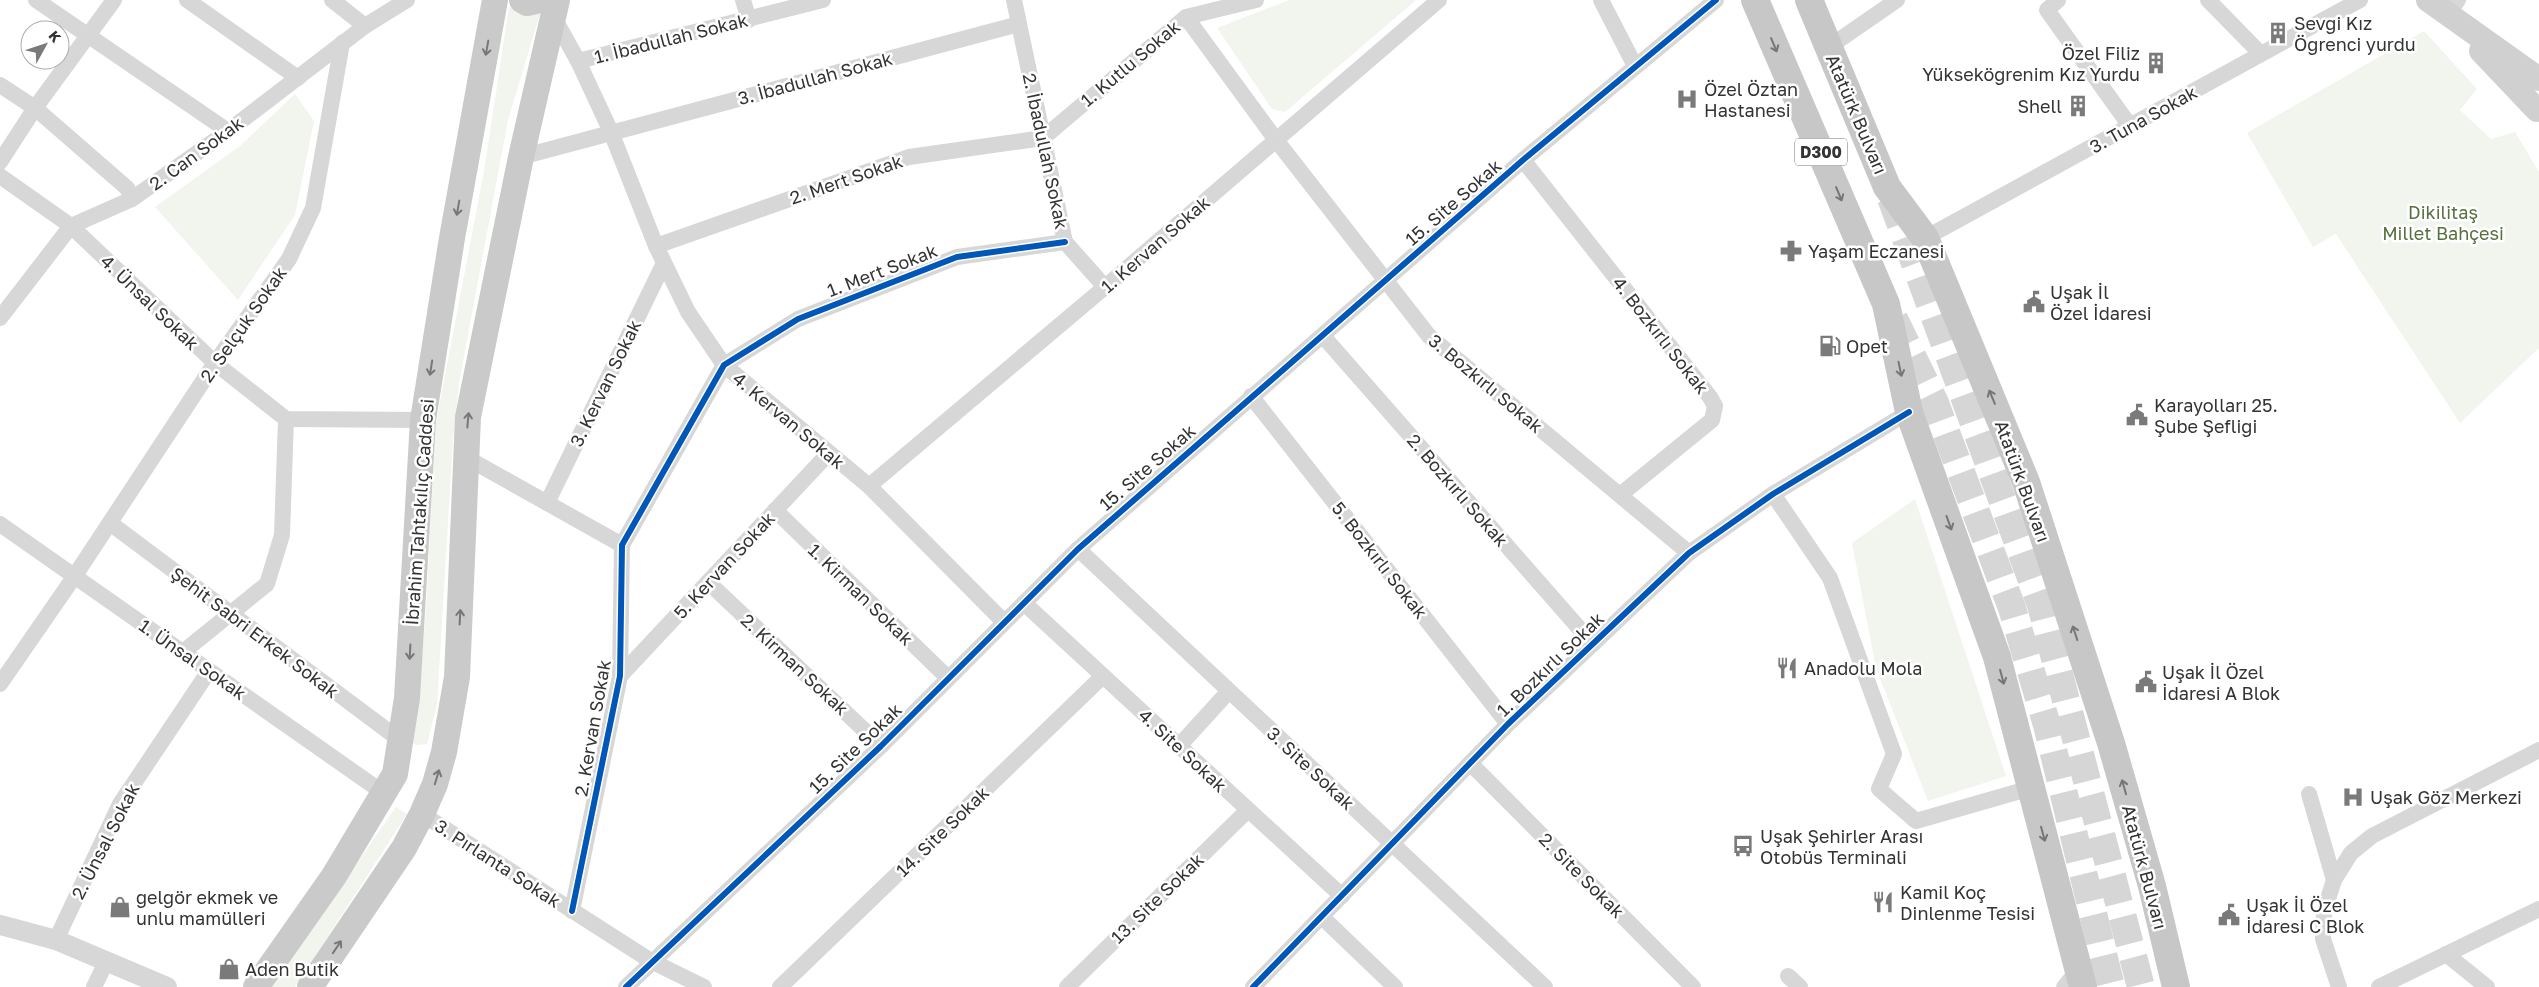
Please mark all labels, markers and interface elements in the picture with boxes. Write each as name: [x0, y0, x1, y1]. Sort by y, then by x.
street label: 1. İbadullah Sokak: [592, 8, 750, 68]
place label: Sevgi Kız Öğrenci yurdu: [2294, 12, 2416, 55]
street label: 1. Kutlu Sokak: [1076, 15, 1184, 111]
north arrow: [20, 20, 70, 70]
building icon: Sevgi Kız Öğrenci yurdu: [2265, 20, 2291, 46]
text: K: [46, 27, 65, 46]
one-way arrow: [1770, 37, 1780, 52]
one-way arrow: [481, 40, 491, 56]
place label: Özel Filiz Yükseköğrenim Kız Yurdu: [1922, 42, 2140, 85]
street label: 3. İbadullah Sokak: [735, 47, 895, 109]
building icon: Özel Filiz Yükseköğrenim Kız Yurdu: [2143, 50, 2169, 76]
street label: Atatürk Bulvarı: [1822, 51, 1892, 177]
street label: 2. İbadullah Sokak: [1019, 71, 1073, 231]
place label: Özel Öztan Hastanesi: [1704, 78, 1798, 121]
street label: 3. Tuna Sokak: [2086, 80, 2200, 158]
hospital icon: Özel Öztan Hastanesi: [1674, 86, 1700, 112]
building icon: Shell: [2065, 93, 2091, 119]
place label: Shell: [2017, 95, 2062, 117]
street label: 2. Can Sokak: [145, 111, 247, 195]
road number: D300: [1795, 138, 1847, 166]
street label: 2. Mert Sokak: [787, 149, 905, 209]
street label: 15. Site Sokak: [1400, 154, 1506, 250]
one-way arrow: [1834, 186, 1844, 201]
street label: 1. Kervan Sokak: [1096, 191, 1214, 297]
one-way arrow: [452, 200, 462, 216]
park label: Dikilitaş Millet Bahçesi: [2382, 201, 2504, 244]
pharmacy icon: Yaşam Eczanesi: [1778, 238, 1804, 264]
street label: 1. Mert Sokak: [824, 239, 940, 301]
place label: Yaşam Eczanesi: [1808, 240, 1944, 262]
street label: 4. Ünsal Sokak: [96, 250, 204, 354]
street label: 2. Selçuk Sokak: [195, 262, 291, 386]
street label: 4. Bozkırlı Sokak: [1608, 272, 1714, 398]
place label: Uşak İl Özel İdaresi: [2050, 281, 2152, 324]
public building icon: Uşak İl Özel İdaresi: [2021, 289, 2047, 315]
street label: 3. Kervan Sokak: [565, 316, 645, 450]
street label: 3. Bozkırlı Sokak: [1424, 329, 1548, 437]
fuel station icon: Opet: [1817, 333, 1843, 359]
place label: Opet: [1846, 335, 1888, 357]
one-way arrow: [425, 360, 435, 376]
one-way arrow: [1896, 360, 1905, 376]
street label: 4. Kervan Sokak: [729, 367, 849, 473]
one-way arrow: [1987, 390, 1997, 405]
place label: Karayolları 25. Şube Şefliği: [2154, 394, 2278, 437]
street label: İbrahim Tahtakılıç Caddesi: [400, 398, 438, 626]
public building icon: Karayolları 25. Şube Şefliği: [2124, 402, 2150, 428]
one-way arrow: [463, 412, 473, 428]
street label: Atatürk Bulvarı: [1991, 417, 2055, 545]
street label: 15. Site Sokak: [1094, 419, 1200, 515]
street label: 2. Bozkırlı Sokak: [1403, 429, 1513, 551]
street label: 5. Bozkırlı Sokak: [1328, 497, 1432, 623]
street label: 5. Kervan Sokak: [669, 507, 779, 623]
one-way arrow: [1945, 515, 1954, 531]
street label: 1. Kirman Sokak: [804, 538, 918, 650]
street label: Şehit Sabri Erkek Sokak: [167, 562, 343, 702]
street label: 1. Bozkırlı Sokak: [1492, 607, 1608, 721]
one-way arrow: [455, 609, 464, 625]
street label: 2. Kirman Sokak: [737, 609, 853, 719]
street label: 1. Ünsal Sokak: [135, 614, 251, 704]
one-way arrow: [2069, 625, 2079, 641]
one-way arrow: [405, 644, 414, 660]
restaurant icon: Anadolu Mola: [1774, 655, 1800, 681]
place label: Anadolu Mola: [1804, 657, 1923, 679]
street label: 2. Kervan Sokak: [569, 658, 615, 798]
place label: Uşak İl Özel İdaresi A Blok: [2162, 661, 2280, 704]
one-way arrow: [1998, 669, 2007, 685]
public building icon: Uşak İl Özel İdaresi A Blok: [2133, 669, 2159, 695]
street label: 15. Site Sokak: [804, 698, 906, 798]
street label: 4. Site Sokak: [1135, 704, 1231, 796]
street label: 3. Site Sokak: [1263, 722, 1359, 814]
one-way arrow: [432, 769, 442, 785]
street label: 2. Ünsal Sokak: [66, 779, 144, 903]
one-way arrow: [2118, 780, 2128, 796]
street label: 14. Site Sokak: [891, 781, 993, 881]
hospital icon: Uşak Göz Merkezi: [2340, 784, 2366, 810]
place label: Uşak Göz Merkezi: [2370, 786, 2522, 808]
street label: Atatürk Bulvarı: [2118, 802, 2172, 932]
street label: 3. Pırlanta Sokak: [431, 814, 565, 912]
place label: Uşak Şehirler Arası Otobüs Terminali: [1760, 825, 1923, 868]
one-way arrow: [2039, 826, 2048, 842]
street label: 2. Site Sokak: [1535, 828, 1629, 922]
bus stop icon: Uşak Şehirler Arası Otobüs Terminali: [1730, 833, 1756, 859]
street label: 13. Site Sokak: [1106, 848, 1208, 948]
place label: Kamil Koç Dinlenme Tesisi: [1900, 881, 2035, 924]
place label: gelgör ekmek ve unlu mamülleri: [136, 886, 278, 929]
restaurant icon: Kamil Koç Dinlenme Tesisi: [1870, 889, 1896, 915]
shop icon: gelgör ekmek ve unlu mamülleri: [107, 894, 133, 920]
place label: Uşak İl Özel İdaresi C Blok: [2246, 894, 2364, 937]
public building icon: Uşak İl Özel İdaresi C Blok: [2216, 902, 2242, 928]
one-way arrow: [332, 940, 342, 954]
shop icon: Aden Butik: [216, 956, 242, 982]
place label: Aden Butik: [245, 958, 339, 980]

